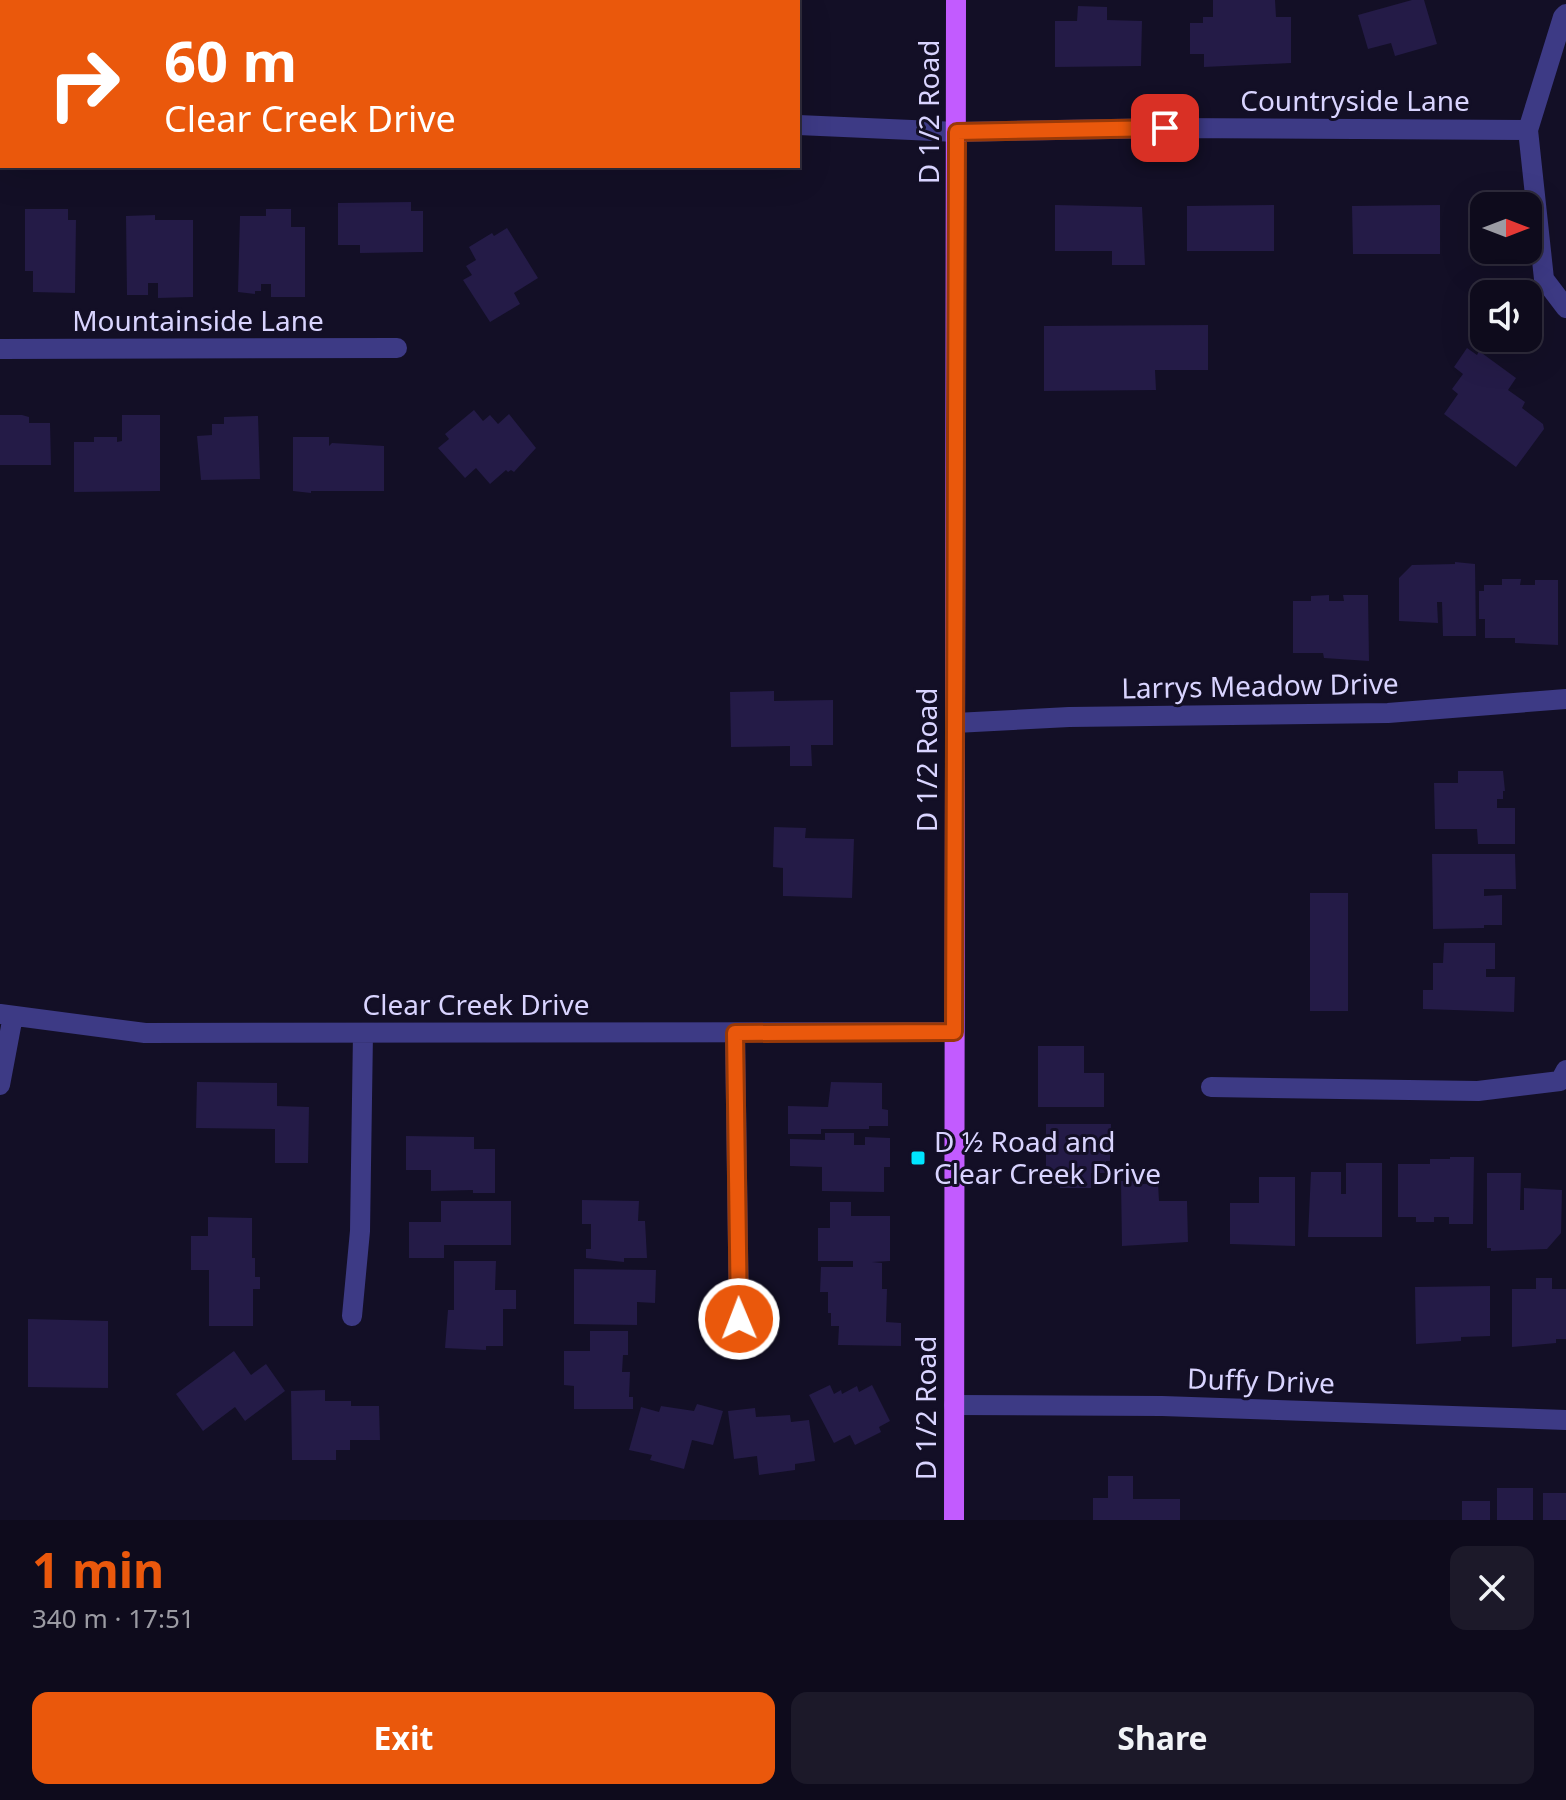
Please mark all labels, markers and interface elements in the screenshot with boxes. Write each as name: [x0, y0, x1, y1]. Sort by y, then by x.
text: 60 m: [164, 22, 297, 98]
icon: right: [32, 32, 136, 136]
street label: D 1/2 Road: [909, 40, 947, 184]
street label: Countryside Lane: [1240, 81, 1470, 119]
text: Clear Creek Drive: [164, 94, 456, 143]
pin: [1131, 94, 1199, 162]
icon: arrive: [1143, 106, 1187, 150]
north arrow: [1470, 192, 1542, 264]
map controls: [1470, 192, 1542, 352]
button: sound: [1470, 280, 1542, 352]
street label: Mountainside Lane: [72, 301, 324, 339]
street label: Larrys Meadow Drive: [1121, 664, 1399, 706]
street label: D 1/2 Road: [907, 688, 945, 832]
street label: Clear Creek Drive: [362, 985, 590, 1023]
place label: D ½ Road and Clear Creek Drive: [934, 1122, 1161, 1192]
marker: D ½ Road and Clear Creek Drive: [909, 1149, 927, 1167]
position arrow: [697, 1277, 781, 1361]
street label: D 1/2 Road: [906, 1336, 944, 1480]
street label: Duffy Drive: [1187, 1358, 1336, 1402]
text: 1 min: [32, 1537, 164, 1602]
button: close: [1450, 1546, 1534, 1630]
text: 340 m · 17:51: [32, 1600, 195, 1636]
button: Exit: [32, 1692, 775, 1784]
button: Share: [791, 1692, 1534, 1784]

